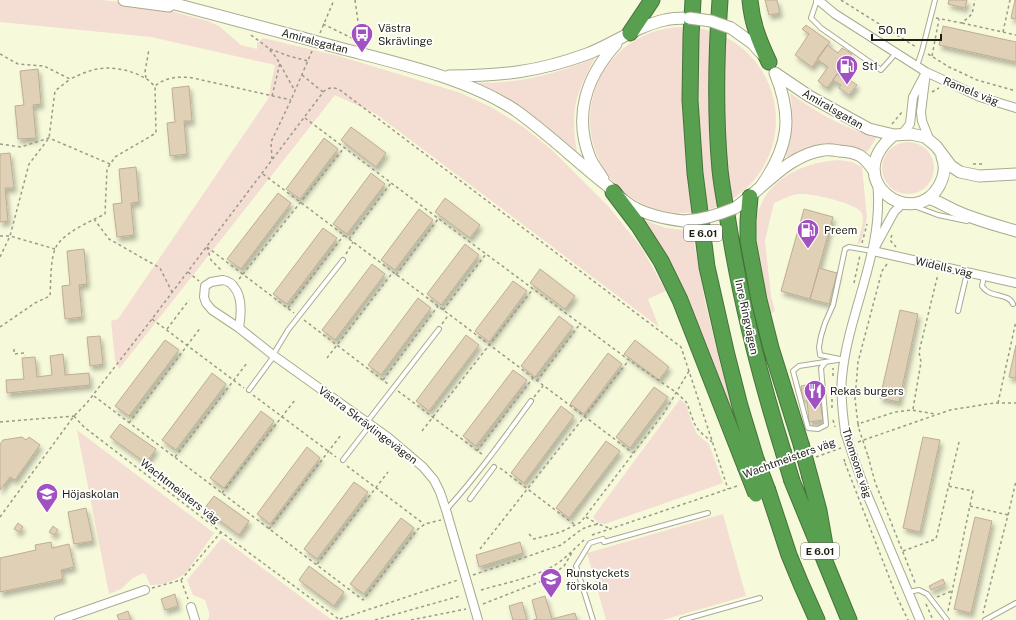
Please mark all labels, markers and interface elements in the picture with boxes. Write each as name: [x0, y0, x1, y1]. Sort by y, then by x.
scale bar: [872, 16, 941, 42]
bus stop icon: Västra Skrävlinge: [349, 21, 375, 54]
place label: Västra Skrävlinge: [378, 22, 432, 47]
text: 50 m: [878, 23, 906, 37]
street label: Amiralsgatan: [280, 26, 350, 56]
fuel station icon: St1: [834, 53, 860, 86]
place label: St1: [862, 60, 878, 72]
street label: Ramels väg: [941, 74, 1001, 108]
street label: Amiralsgatan: [800, 87, 866, 131]
fuel station icon: Preem: [795, 217, 821, 250]
place label: Preem: [824, 224, 857, 236]
road number: E 6.01: [684, 225, 722, 241]
street label: Widells väg: [914, 255, 974, 279]
street label: Inre Ringvägen: [733, 278, 761, 356]
restaurant icon: Rekas burgers: [802, 378, 828, 411]
street label: Västra Skrävlingevägen: [316, 384, 420, 466]
place label: Rekas burgers: [830, 385, 904, 397]
street label: Thomsons väg: [840, 426, 874, 500]
street label: Wachtmeisters väg: [741, 436, 837, 480]
street label: Wachtmeisters väg: [138, 456, 222, 526]
school or university icon: Höjaskolan: [34, 481, 60, 514]
place label: Höjaskolan: [62, 488, 119, 500]
road number: E 6.01: [801, 543, 839, 559]
school or university icon: Runstyckets förskola: [538, 566, 564, 599]
place label: Runstyckets förskola: [566, 567, 630, 592]

